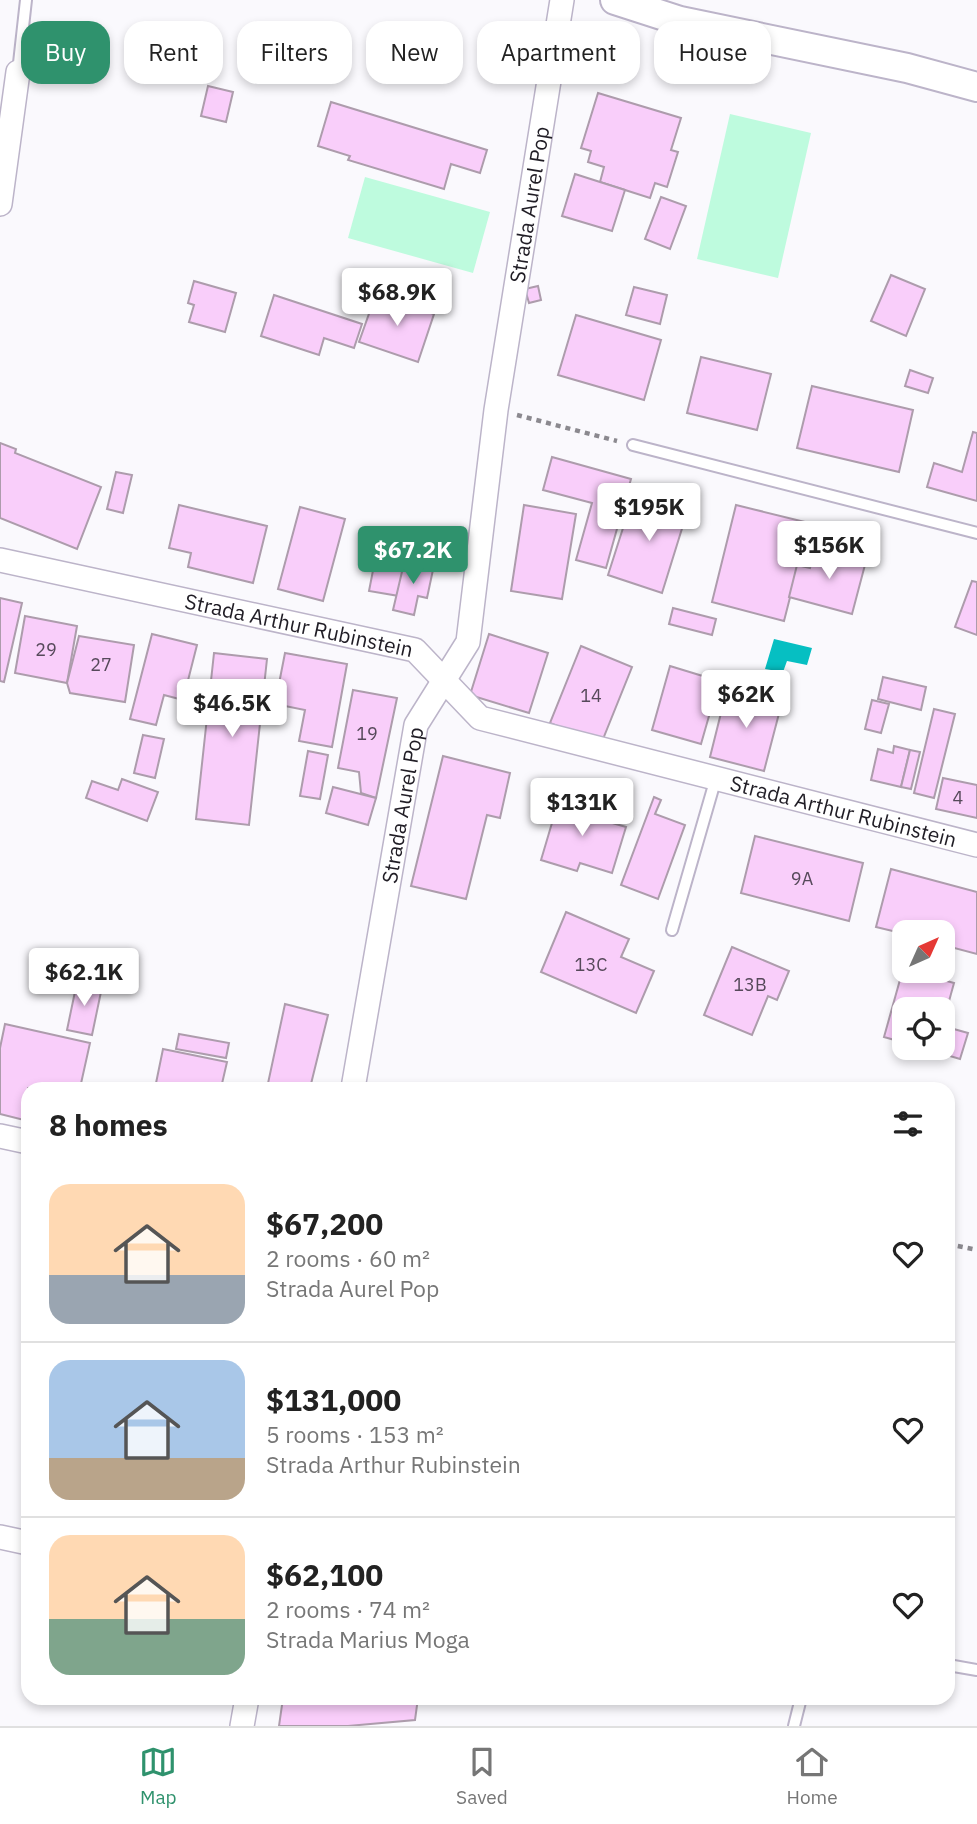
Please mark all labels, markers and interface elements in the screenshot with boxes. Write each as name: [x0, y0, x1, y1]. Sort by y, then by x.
chip: Buy: [21, 21, 110, 84]
chip: Rent: [124, 21, 223, 84]
chip: Filters: [237, 21, 352, 84]
chip: New: [366, 21, 463, 84]
chip: Apartment: [477, 21, 640, 84]
chip: House: [654, 21, 771, 84]
street label: Strada Aurel Pop: [503, 124, 555, 285]
pin: $68.9K: [340, 268, 454, 328]
text: $68.9K: [358, 276, 436, 306]
pin: $195K: [600, 484, 698, 543]
text: $195K: [613, 491, 685, 521]
pin: $156K: [780, 522, 878, 581]
pin: $67.2K: [356, 526, 470, 586]
text: $156K: [793, 529, 865, 559]
text: $67.2K: [374, 534, 452, 564]
street label: Strada Arthur Rubinstein: [182, 586, 416, 663]
house number: 29: [35, 638, 57, 661]
house number: 27: [90, 653, 112, 676]
pin: $62K: [705, 670, 787, 730]
text: $62K: [717, 678, 775, 708]
pin: $46.5K: [175, 680, 289, 739]
house number: 14: [580, 684, 602, 707]
text: $46.5K: [193, 687, 271, 717]
house number: 19: [356, 722, 378, 745]
street label: Strada Aurel Pop: [375, 725, 429, 886]
street label: Strada Arthur Rubinstein: [727, 769, 960, 853]
pin: $131K: [533, 778, 631, 838]
text: $131K: [546, 786, 618, 816]
house number: 4: [953, 786, 964, 809]
house number: 9A: [791, 867, 814, 890]
north arrow: [892, 920, 956, 984]
map controls: [892, 920, 955, 1060]
pin: $62.1K: [27, 948, 141, 1008]
house number: 13C: [575, 953, 607, 976]
text: $62.1K: [45, 956, 123, 986]
house number: 13B: [733, 973, 767, 996]
button: locate: [892, 997, 955, 1060]
text: 8 homes: [49, 1105, 168, 1144]
icon: filters: [889, 1105, 927, 1143]
text: $67,200: [266, 1204, 383, 1243]
icon: home: [105, 1212, 189, 1296]
icon: heart: [889, 1235, 927, 1273]
text: 2 rooms · 60 m²: [266, 1243, 430, 1273]
text: Strada Aurel Pop: [266, 1273, 439, 1303]
text: $131,000: [266, 1380, 401, 1419]
icon: home: [105, 1388, 189, 1472]
icon: heart: [889, 1411, 927, 1449]
text: 5 rooms · 153 m²: [266, 1419, 444, 1449]
text: Strada Arthur Rubinstein: [266, 1449, 521, 1479]
text: $62,100: [266, 1555, 383, 1594]
icon: home: [105, 1563, 189, 1647]
icon: heart: [889, 1586, 927, 1624]
text: 2 rooms · 74 m²: [266, 1594, 430, 1624]
text: Strada Marius Moga: [266, 1624, 470, 1654]
tab: Map: [139, 1743, 177, 1809]
tab: Saved: [456, 1743, 508, 1809]
tab: Home: [787, 1743, 838, 1809]

